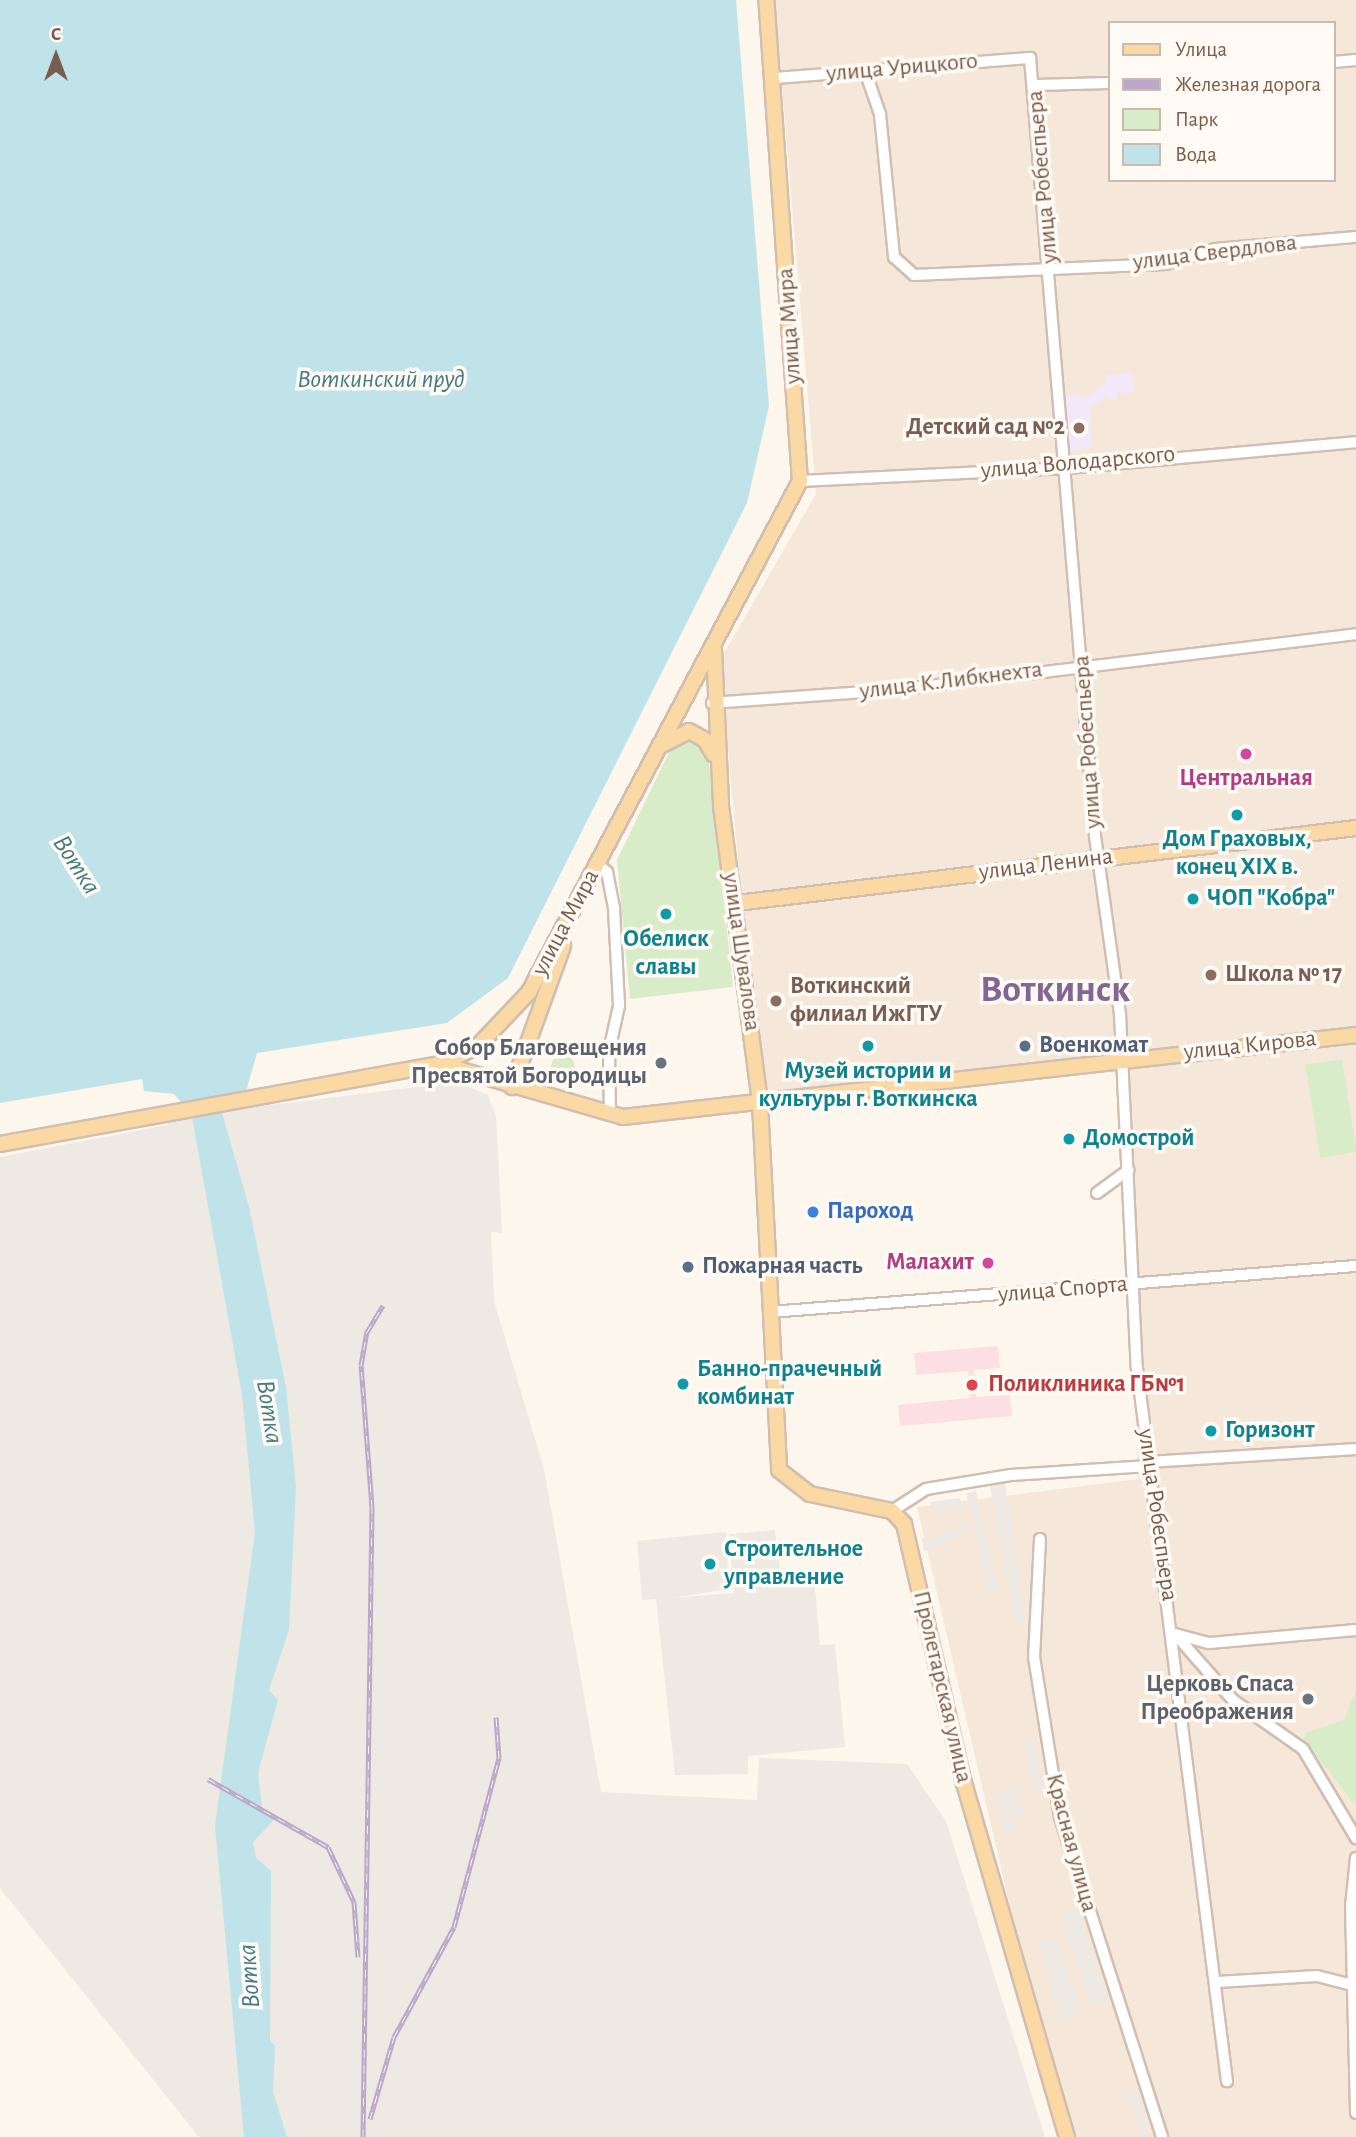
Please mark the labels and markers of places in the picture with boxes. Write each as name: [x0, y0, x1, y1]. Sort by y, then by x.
place label: Детский сад №2: [906, 414, 1065, 442]
marker: Детский сад №2: [1071, 420, 1087, 436]
marker: Центральная: [1238, 746, 1254, 762]
place label: Центральная: [1179, 765, 1313, 793]
marker: Дом Граховых, конец XIX в.: [1229, 807, 1245, 823]
place label: Дом Граховых, конец XIX в.: [1162, 826, 1312, 882]
place label: ЧОП "Кобра": [1207, 885, 1335, 913]
marker: ЧОП "Кобра": [1185, 891, 1201, 907]
marker: Обелиск славы: [658, 906, 674, 922]
place label: Обелиск славы: [623, 926, 709, 982]
place label: Школа № 17: [1225, 961, 1342, 989]
marker: Школа № 17: [1203, 967, 1219, 983]
place label: Воткинский филиал ИжГТУ: [790, 973, 942, 1029]
marker: Воткинский филиал ИжГТУ: [768, 993, 784, 1009]
place label: Военкомат: [1039, 1032, 1148, 1060]
place label: Собор Благовещения Пресвятой Богородицы: [411, 1035, 647, 1091]
marker: Музей истории и культуры г. Воткинска: [860, 1038, 876, 1054]
marker: Военкомат: [1017, 1038, 1033, 1054]
marker: Собор Благовещения Пресвятой Богородицы: [653, 1055, 669, 1071]
place label: Музей истории и культуры г. Воткинска: [758, 1058, 978, 1114]
place label: Домострой: [1083, 1125, 1194, 1153]
marker: Домострой: [1061, 1131, 1077, 1147]
place label: Пароход: [827, 1198, 913, 1226]
marker: Пароход: [805, 1204, 821, 1220]
place label: Малахит: [886, 1249, 974, 1277]
place label: Пожарная часть: [702, 1253, 863, 1281]
marker: Малахит: [980, 1255, 996, 1271]
marker: Пожарная часть: [680, 1259, 696, 1275]
place label: Банно-прачечный комбинат: [697, 1356, 882, 1412]
place label: Поликлиника ГБ№1: [988, 1371, 1185, 1399]
marker: Поликлиника ГБ№1: [962, 1375, 982, 1395]
marker: Банно-прачечный комбинат: [675, 1376, 691, 1392]
place label: Горизонт: [1225, 1417, 1315, 1445]
marker: Горизонт: [1203, 1423, 1219, 1439]
place label: Строительное управление: [724, 1536, 863, 1592]
marker: Строительное управление: [702, 1556, 718, 1572]
place label: Церковь Спаса Преображения: [1141, 1671, 1294, 1727]
marker: Церковь Спаса Преображения: [1300, 1691, 1316, 1707]

